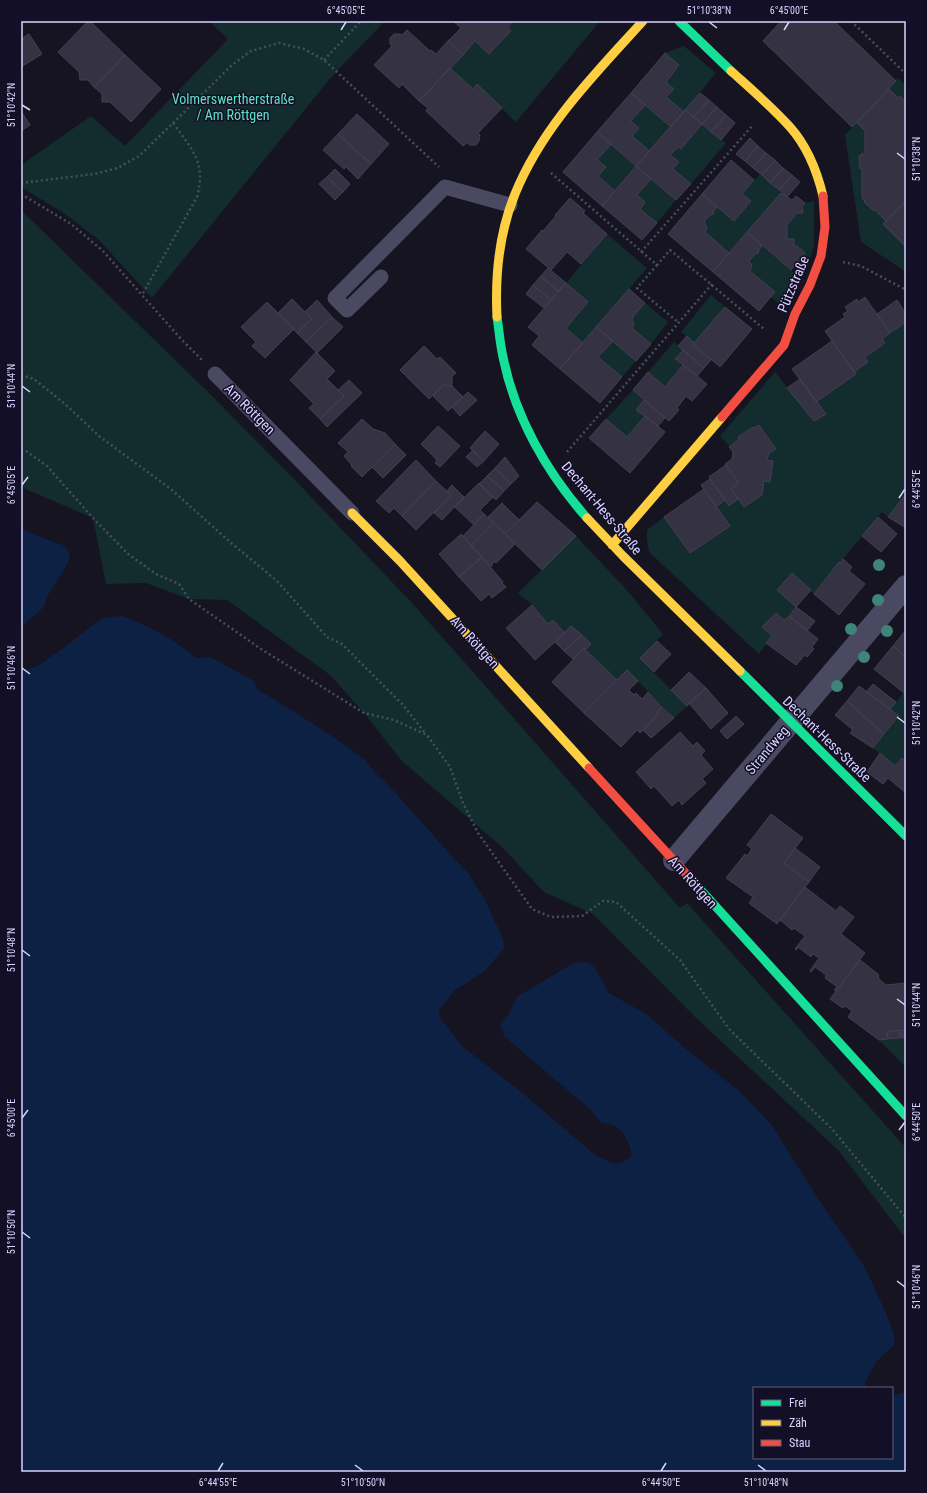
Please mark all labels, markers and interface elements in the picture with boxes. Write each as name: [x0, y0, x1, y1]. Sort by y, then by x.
text: 6°45'05"E: [327, 5, 365, 16]
text: 51°10'38"N: [687, 5, 731, 16]
text: 6°45'00"E: [770, 5, 808, 16]
text: 51°10'42"N: [6, 83, 17, 127]
park label: Volmerswertherstraße / Am Röttgen: [172, 91, 295, 123]
text: 51°10'38"N: [911, 137, 922, 181]
street label: Pützstraße: [774, 253, 812, 315]
text: 51°10'44"N: [6, 364, 17, 408]
street label: Am Röttgen: [221, 380, 279, 438]
street label: Dechant-Hess-Straße: [558, 458, 646, 558]
text: 6°45'05"E: [6, 466, 17, 504]
text: 6°44'55"E: [911, 470, 922, 508]
street label: Am Röttgen: [447, 613, 503, 671]
text: 51°10'46"N: [6, 646, 17, 690]
street label: Dechant-Hess-Straße: [780, 693, 875, 785]
text: 51°10'42"N: [911, 701, 922, 745]
street label: Strandweg: [742, 722, 792, 778]
street label: Am Röttgen: [665, 853, 721, 911]
text: 51°10'48"N: [6, 928, 17, 972]
text: 51°10'44"N: [911, 983, 922, 1027]
text: 6°45'00"E: [6, 1099, 17, 1137]
text: 6°44'50"E: [911, 1103, 922, 1141]
text: 51°10'50"N: [6, 1210, 17, 1254]
text: 51°10'46"N: [911, 1265, 922, 1309]
legend: [753, 1387, 893, 1459]
text: Frei: [789, 1396, 807, 1410]
text: Zäh: [789, 1416, 807, 1430]
text: Stau: [789, 1436, 811, 1450]
text: 6°44'55"E: [199, 1477, 237, 1488]
text: 51°10'50"N: [341, 1477, 385, 1488]
text: 6°44'50"E: [642, 1477, 680, 1488]
text: 51°10'48"N: [744, 1477, 788, 1488]

